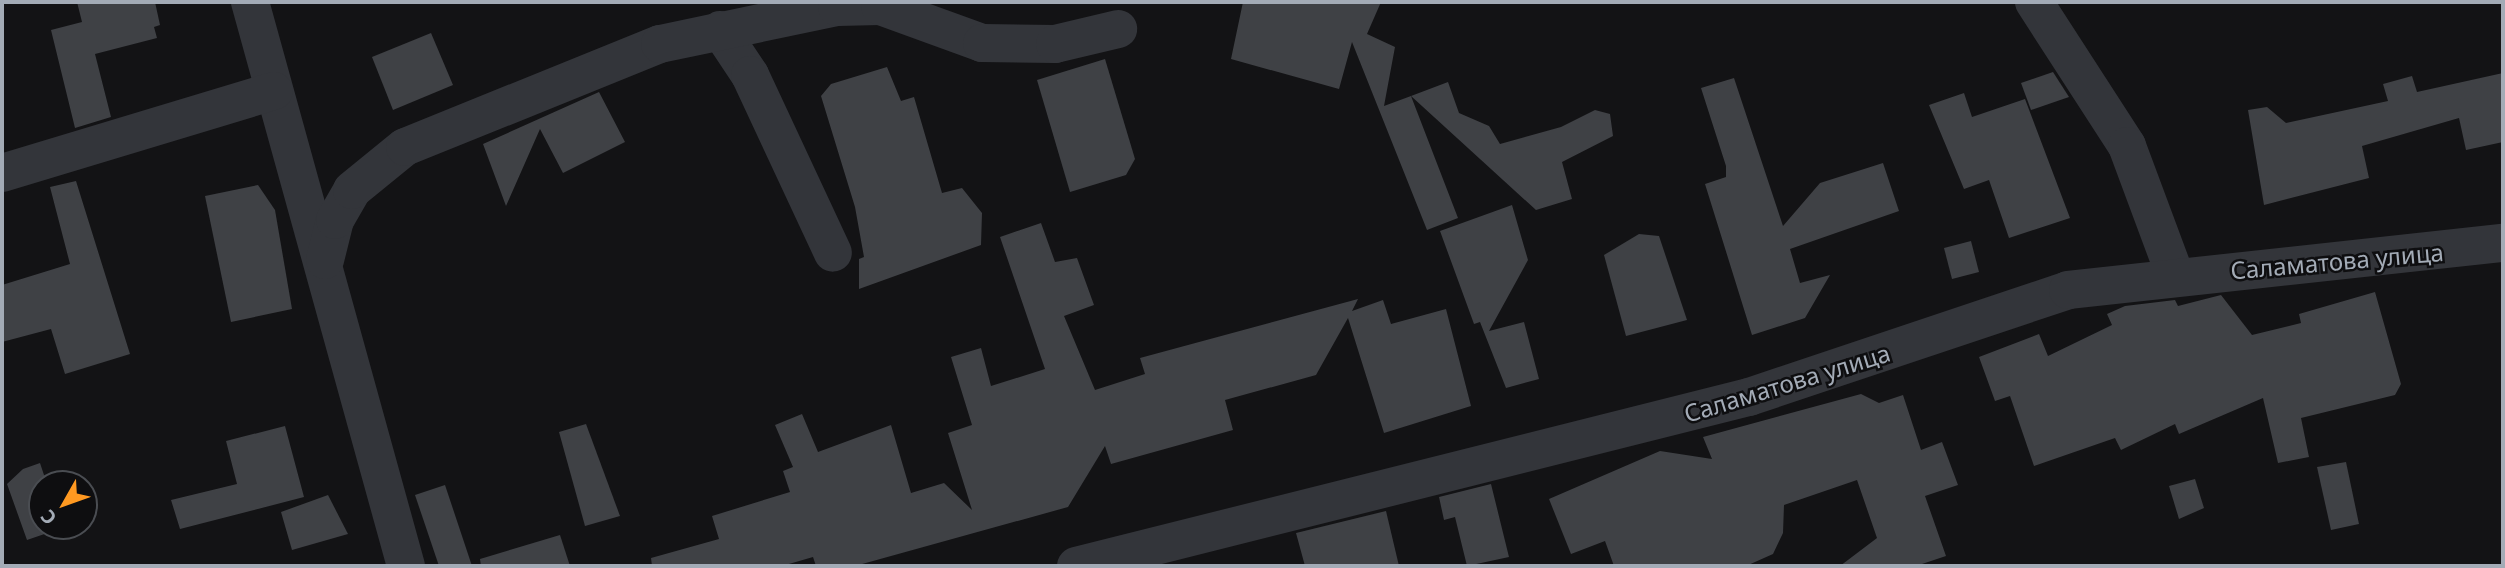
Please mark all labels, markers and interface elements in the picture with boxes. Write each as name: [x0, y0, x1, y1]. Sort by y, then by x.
street label: Саламатова улица: [2229, 237, 2445, 285]
street label: Саламатова улица: [1680, 338, 1894, 428]
north arrow: [28, 470, 98, 540]
text: С: [35, 504, 62, 530]

